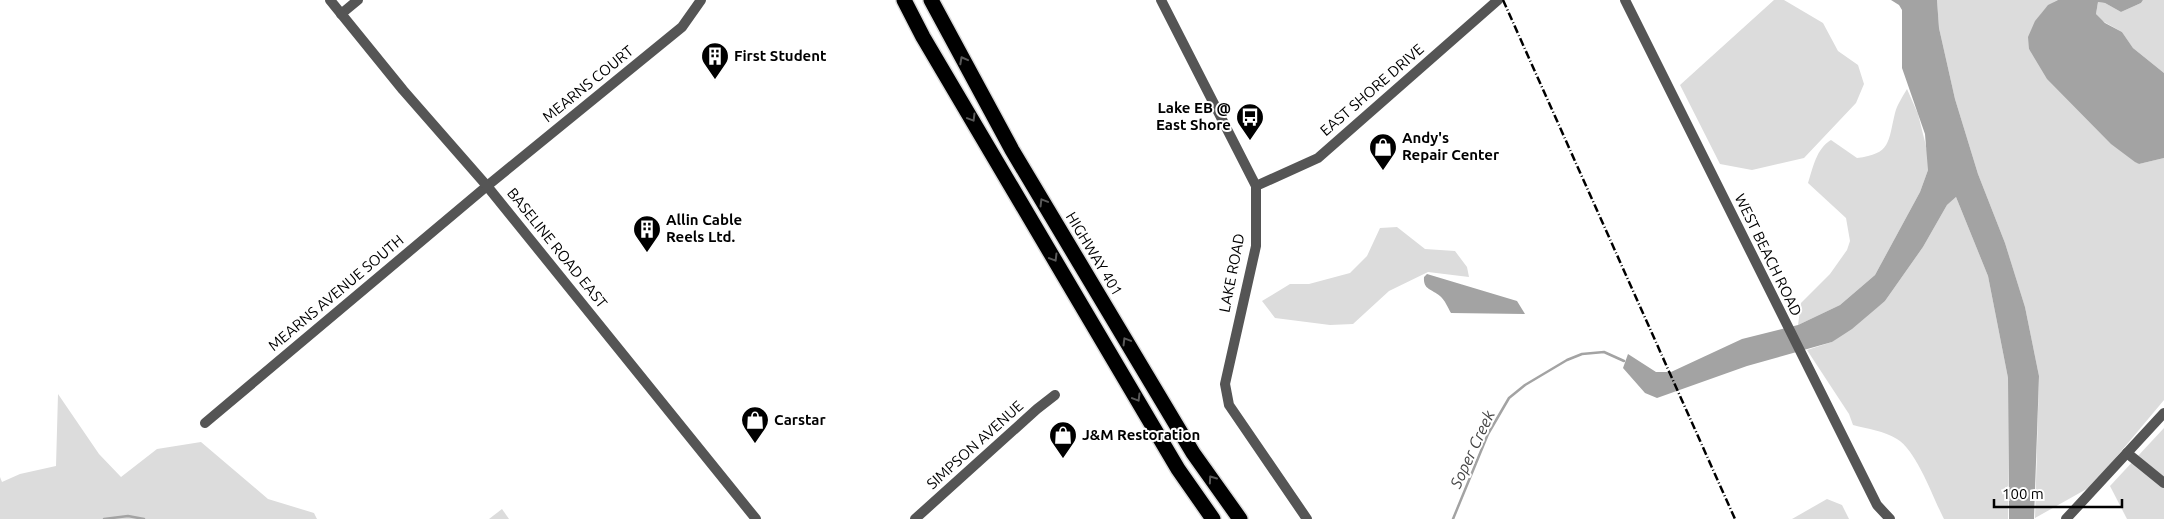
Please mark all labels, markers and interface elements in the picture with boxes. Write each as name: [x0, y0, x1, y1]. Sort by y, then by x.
street label: EAST SHORE DRIVE: [1317, 40, 1427, 139]
building icon: First Student: [700, 41, 730, 80]
street label: MEARNS COURT: [539, 42, 637, 125]
place label: First Student: [734, 47, 827, 64]
one-way arrow: [959, 56, 969, 65]
place label: Lake EB @ East Shore: [1156, 99, 1231, 133]
bus stop icon: Lake EB @ East Shore: [1235, 102, 1265, 141]
one-way arrow: [965, 113, 975, 122]
place label: Andy's Repair Center: [1402, 129, 1500, 163]
shop icon: Andy's Repair Center: [1368, 132, 1398, 171]
street label: BASELINE ROAD EAST: [504, 184, 611, 312]
street label: WEST BEACH ROAD: [1731, 191, 1805, 319]
one-way arrow: [1039, 198, 1049, 207]
street label: HIGHWAY 401: [1063, 209, 1126, 299]
place label: Allin Cable Reels Ltd.: [666, 211, 742, 245]
building icon: Allin Cable Reels Ltd.: [632, 214, 662, 253]
street label: MEARNS AVENUE SOUTH: [265, 231, 407, 354]
street label: LAKE ROAD: [1216, 232, 1247, 314]
one-way arrow: [1048, 253, 1058, 262]
one-way arrow: [1122, 338, 1132, 347]
one-way arrow: [1130, 393, 1140, 402]
street label: SIMPSON AVENUE: [923, 397, 1026, 492]
shop icon: Carstar: [740, 405, 770, 444]
water label: Soper Creek: [1446, 407, 1498, 492]
place label: Carstar: [774, 411, 826, 428]
shop icon: J&M Restoration: [1048, 420, 1078, 459]
place label: J&M Restoration: [1082, 426, 1200, 443]
one-way arrow: [1209, 476, 1217, 485]
scale bar: [1994, 476, 2122, 508]
text: 100 m: [2002, 485, 2044, 502]

